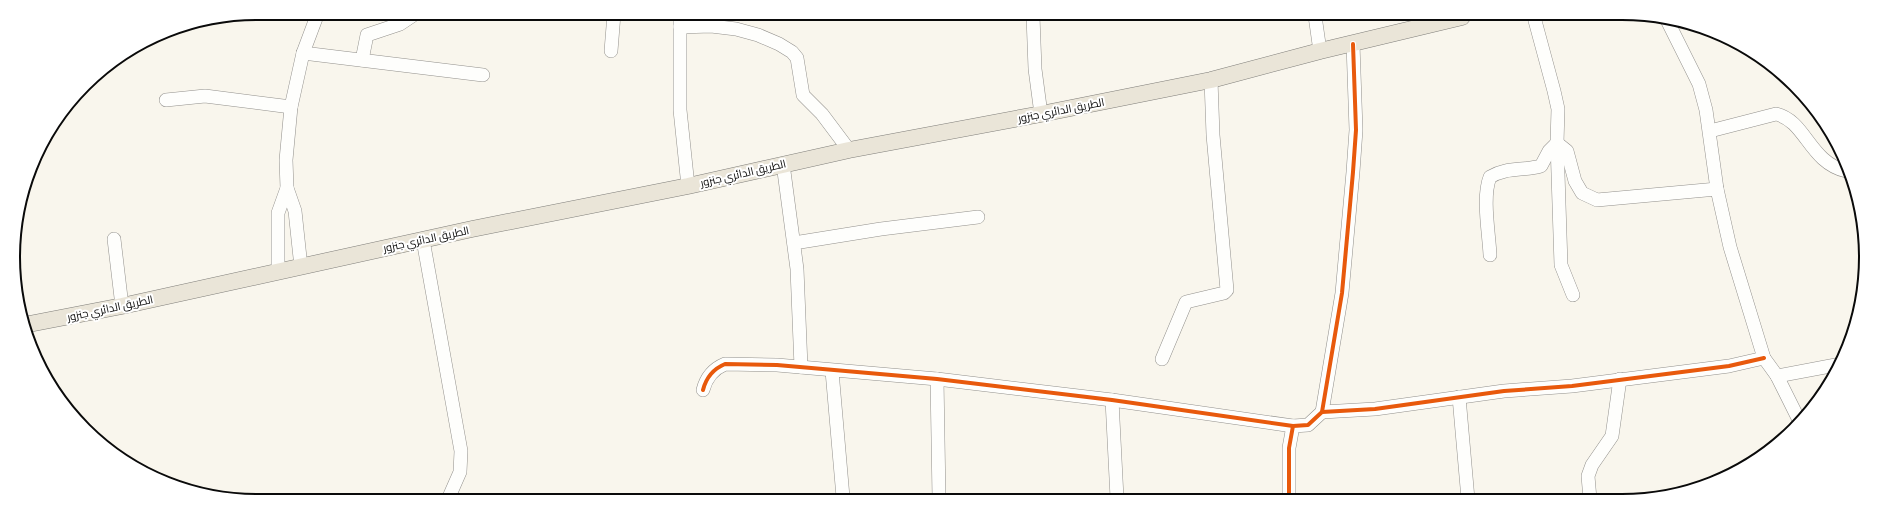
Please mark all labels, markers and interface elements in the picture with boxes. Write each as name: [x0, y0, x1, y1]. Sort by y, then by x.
street label: الطريق الدائري جنزور: [1016, 96, 1106, 127]
street label: الطريق الدائري جنزور: [698, 157, 788, 192]
street label: الطريق الدائري جنزور: [381, 224, 471, 257]
street label: الطريق الدائري جنزور: [65, 293, 155, 326]

